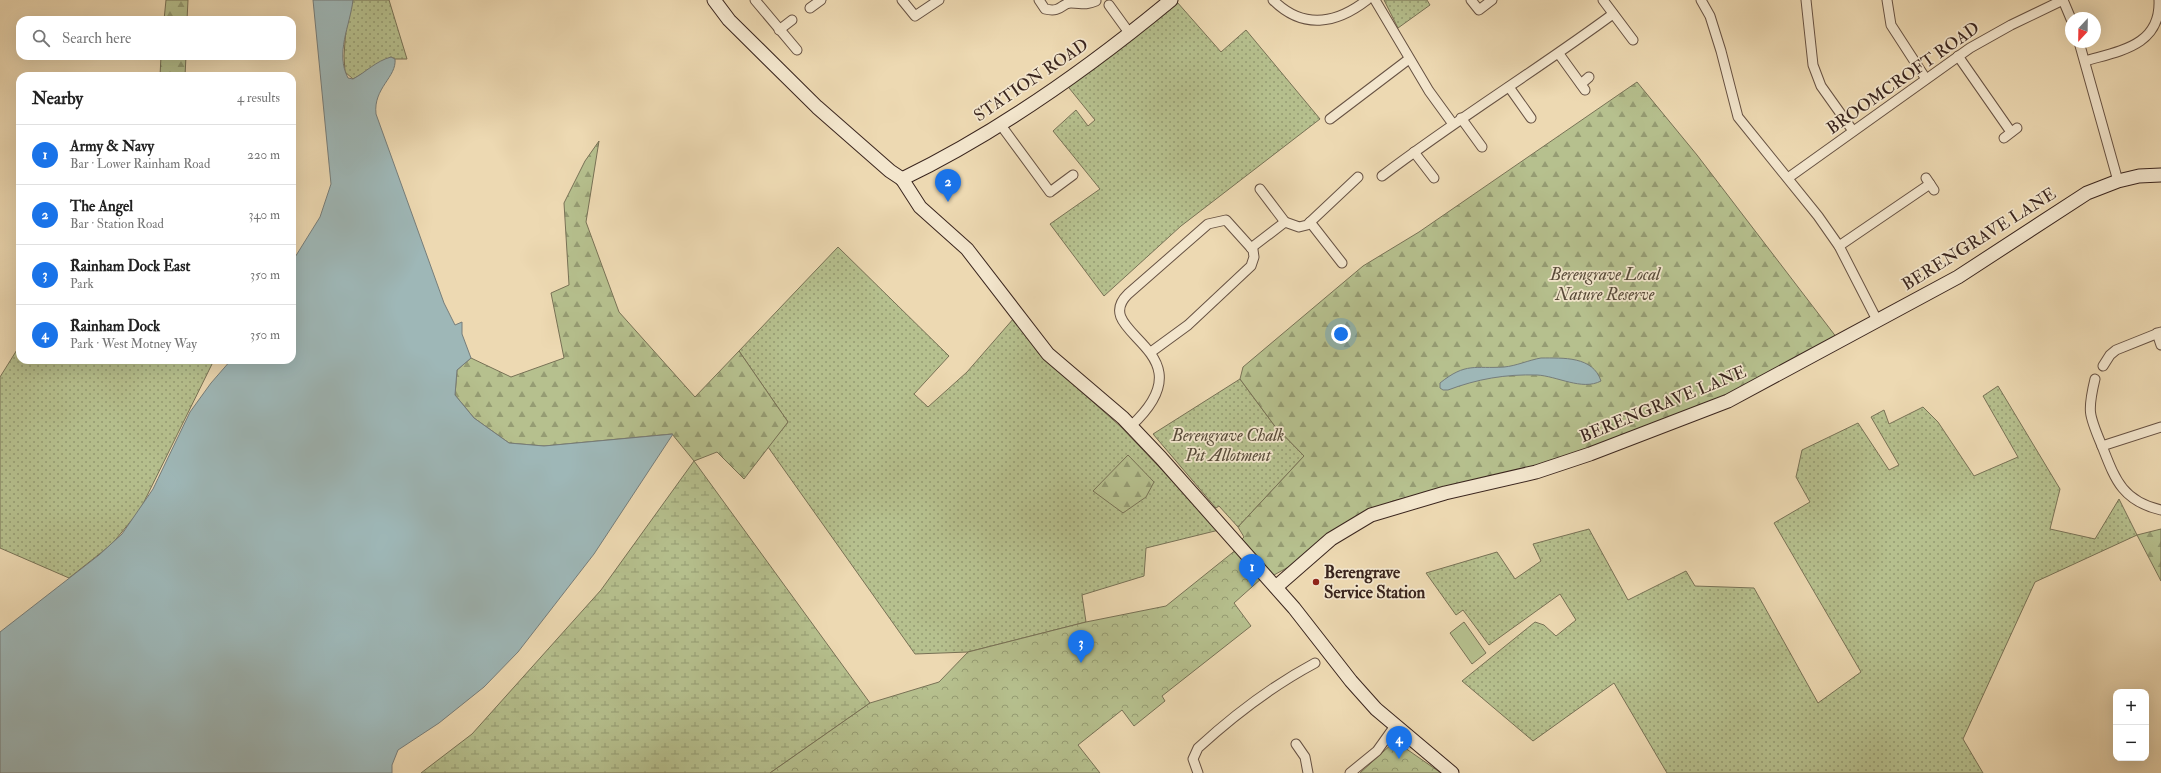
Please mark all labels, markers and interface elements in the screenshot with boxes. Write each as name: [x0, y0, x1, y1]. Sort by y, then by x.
north arrow: [2065, 12, 2101, 48]
search box: [16, 16, 296, 60]
street label: BROOMCROFT ROAD: [1823, 17, 1983, 139]
icon: search: [30, 27, 52, 49]
text: Search here: [62, 29, 131, 48]
street label: STATION ROAD: [970, 34, 1092, 126]
text: Nearby: [32, 88, 83, 109]
text: 4 results: [237, 90, 280, 106]
text: Army & Navy: [70, 137, 154, 156]
text: 1: [43, 147, 47, 163]
text: 220 m: [247, 147, 280, 163]
text: Bar · Lower Rainham Road: [70, 156, 210, 172]
pin: 2: [935, 169, 961, 202]
street label: BERENGRAVE LANE: [1898, 183, 2060, 295]
text: The Angel: [70, 197, 133, 216]
text: 2: [42, 207, 48, 223]
text: 340 m: [249, 207, 280, 223]
text: Bar · Station Road: [70, 216, 164, 232]
text: Rainham Dock East: [70, 257, 190, 276]
park label: Berengrave Local Nature Reserve: [1549, 264, 1662, 305]
text: 3: [43, 267, 48, 283]
text: 350 m: [250, 267, 280, 283]
text: Park: [70, 276, 94, 292]
text: Rainham Dock: [70, 317, 160, 336]
your location: [1331, 324, 1351, 344]
text: 4: [41, 327, 49, 343]
text: 350 m: [250, 327, 280, 343]
text: Park · West Motney Way: [70, 336, 197, 352]
street label: BERENGRAVE LANE: [1577, 361, 1749, 447]
park label: Berengrave Chalk Pit Allotment: [1171, 425, 1284, 466]
pin: 1: [1239, 554, 1265, 587]
place label: Berengrave Service Station: [1324, 562, 1425, 603]
marker: Berengrave Service Station: [1311, 577, 1321, 587]
pin: 3: [1068, 630, 1094, 663]
map controls: [2113, 689, 2149, 761]
button: +: [2113, 689, 2149, 725]
button: −: [2113, 725, 2149, 761]
pin: 4: [1386, 726, 1412, 759]

